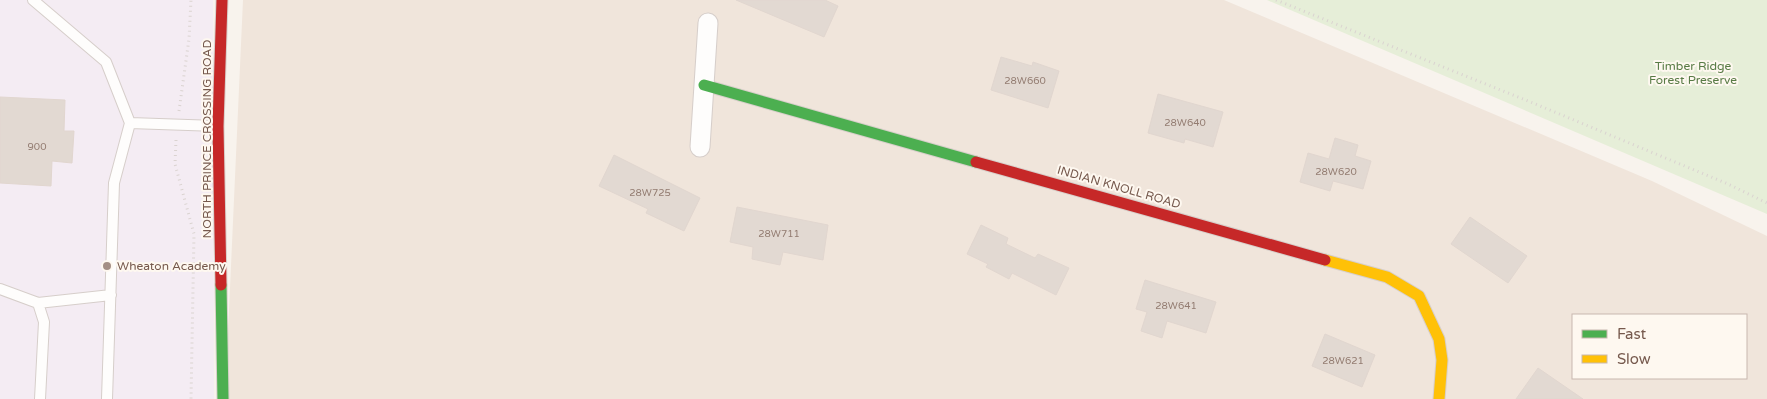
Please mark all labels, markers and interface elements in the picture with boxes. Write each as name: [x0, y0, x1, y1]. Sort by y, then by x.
street label: NORTH PRINCE CROSSING ROAD: [200, 40, 214, 238]
park label: Timber Ridge Forest Preserve: [1649, 59, 1737, 87]
house number: 28W660: [1004, 75, 1046, 87]
house number: 28W640: [1164, 117, 1206, 129]
house number: 900: [28, 141, 46, 153]
street label: INDIAN KNOLL ROAD: [1056, 163, 1182, 211]
house number: 28W620: [1315, 166, 1357, 178]
house number: 28W725: [629, 187, 671, 199]
house number: 28W711: [758, 228, 800, 240]
place label: Wheaton Academy: [117, 259, 226, 273]
marker: Wheaton Academy: [101, 260, 113, 272]
house number: 28W641: [1155, 300, 1197, 312]
legend: [1572, 314, 1747, 379]
text: Fast: [1617, 325, 1647, 343]
text: Slow: [1617, 350, 1651, 368]
house number: 28W621: [1322, 355, 1364, 367]

